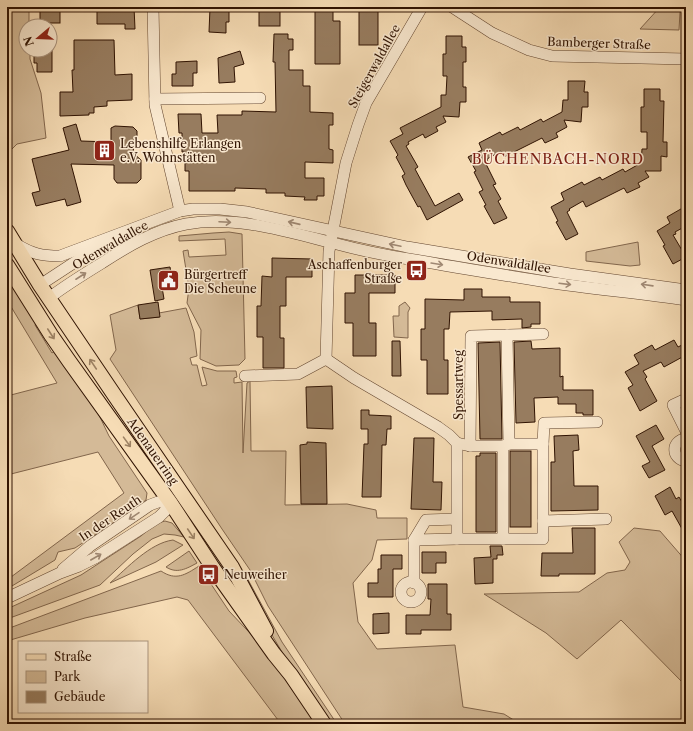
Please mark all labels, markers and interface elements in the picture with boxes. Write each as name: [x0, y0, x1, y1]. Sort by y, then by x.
north arrow: [18, 18, 58, 58]
street label: Steigerwaldallee: [345, 21, 403, 111]
text: N: [20, 34, 37, 48]
street label: Bamberger Straße: [547, 34, 651, 52]
place label: Lebenshilfe Erlangen e.V. Wohnstätten: [120, 136, 242, 165]
building icon: Lebenshilfe Erlangen e.V. Wohnstätten: [92, 137, 118, 163]
district label: BÜCHENBACH-NORD: [472, 150, 644, 168]
street label: Odenwaldallee: [69, 217, 151, 273]
one-way arrow: [218, 218, 231, 225]
one-way arrow: [288, 219, 301, 226]
one-way arrow: [388, 240, 401, 248]
street label: Odenwaldallee: [466, 248, 552, 276]
place label: Aschaffenburger Straße: [307, 257, 402, 286]
bus stop icon: Aschaffenburger Straße: [404, 258, 430, 284]
one-way arrow: [430, 260, 443, 268]
place label: Bürgertreff Die Scheune: [184, 267, 257, 296]
public building icon: Bürgertreff Die Scheune: [155, 268, 181, 294]
one-way arrow: [75, 272, 86, 280]
one-way arrow: [558, 280, 571, 288]
one-way arrow: [641, 281, 654, 288]
one-way arrow: [47, 328, 55, 340]
street label: Spessartweg: [451, 349, 466, 420]
one-way arrow: [89, 359, 97, 370]
street label: Adenauerring: [124, 414, 182, 488]
one-way arrow: [123, 436, 131, 447]
street label: In der Reuth: [76, 491, 144, 544]
one-way arrow: [129, 512, 140, 520]
one-way arrow: [187, 529, 195, 540]
one-way arrow: [90, 553, 102, 561]
bus stop icon: Neuweiher: [195, 561, 221, 587]
place label: Neuweiher: [224, 567, 287, 582]
legend: [18, 641, 148, 713]
text: Straße: [54, 649, 92, 664]
text: Park: [54, 669, 81, 684]
text: Gebäude: [54, 689, 106, 704]

